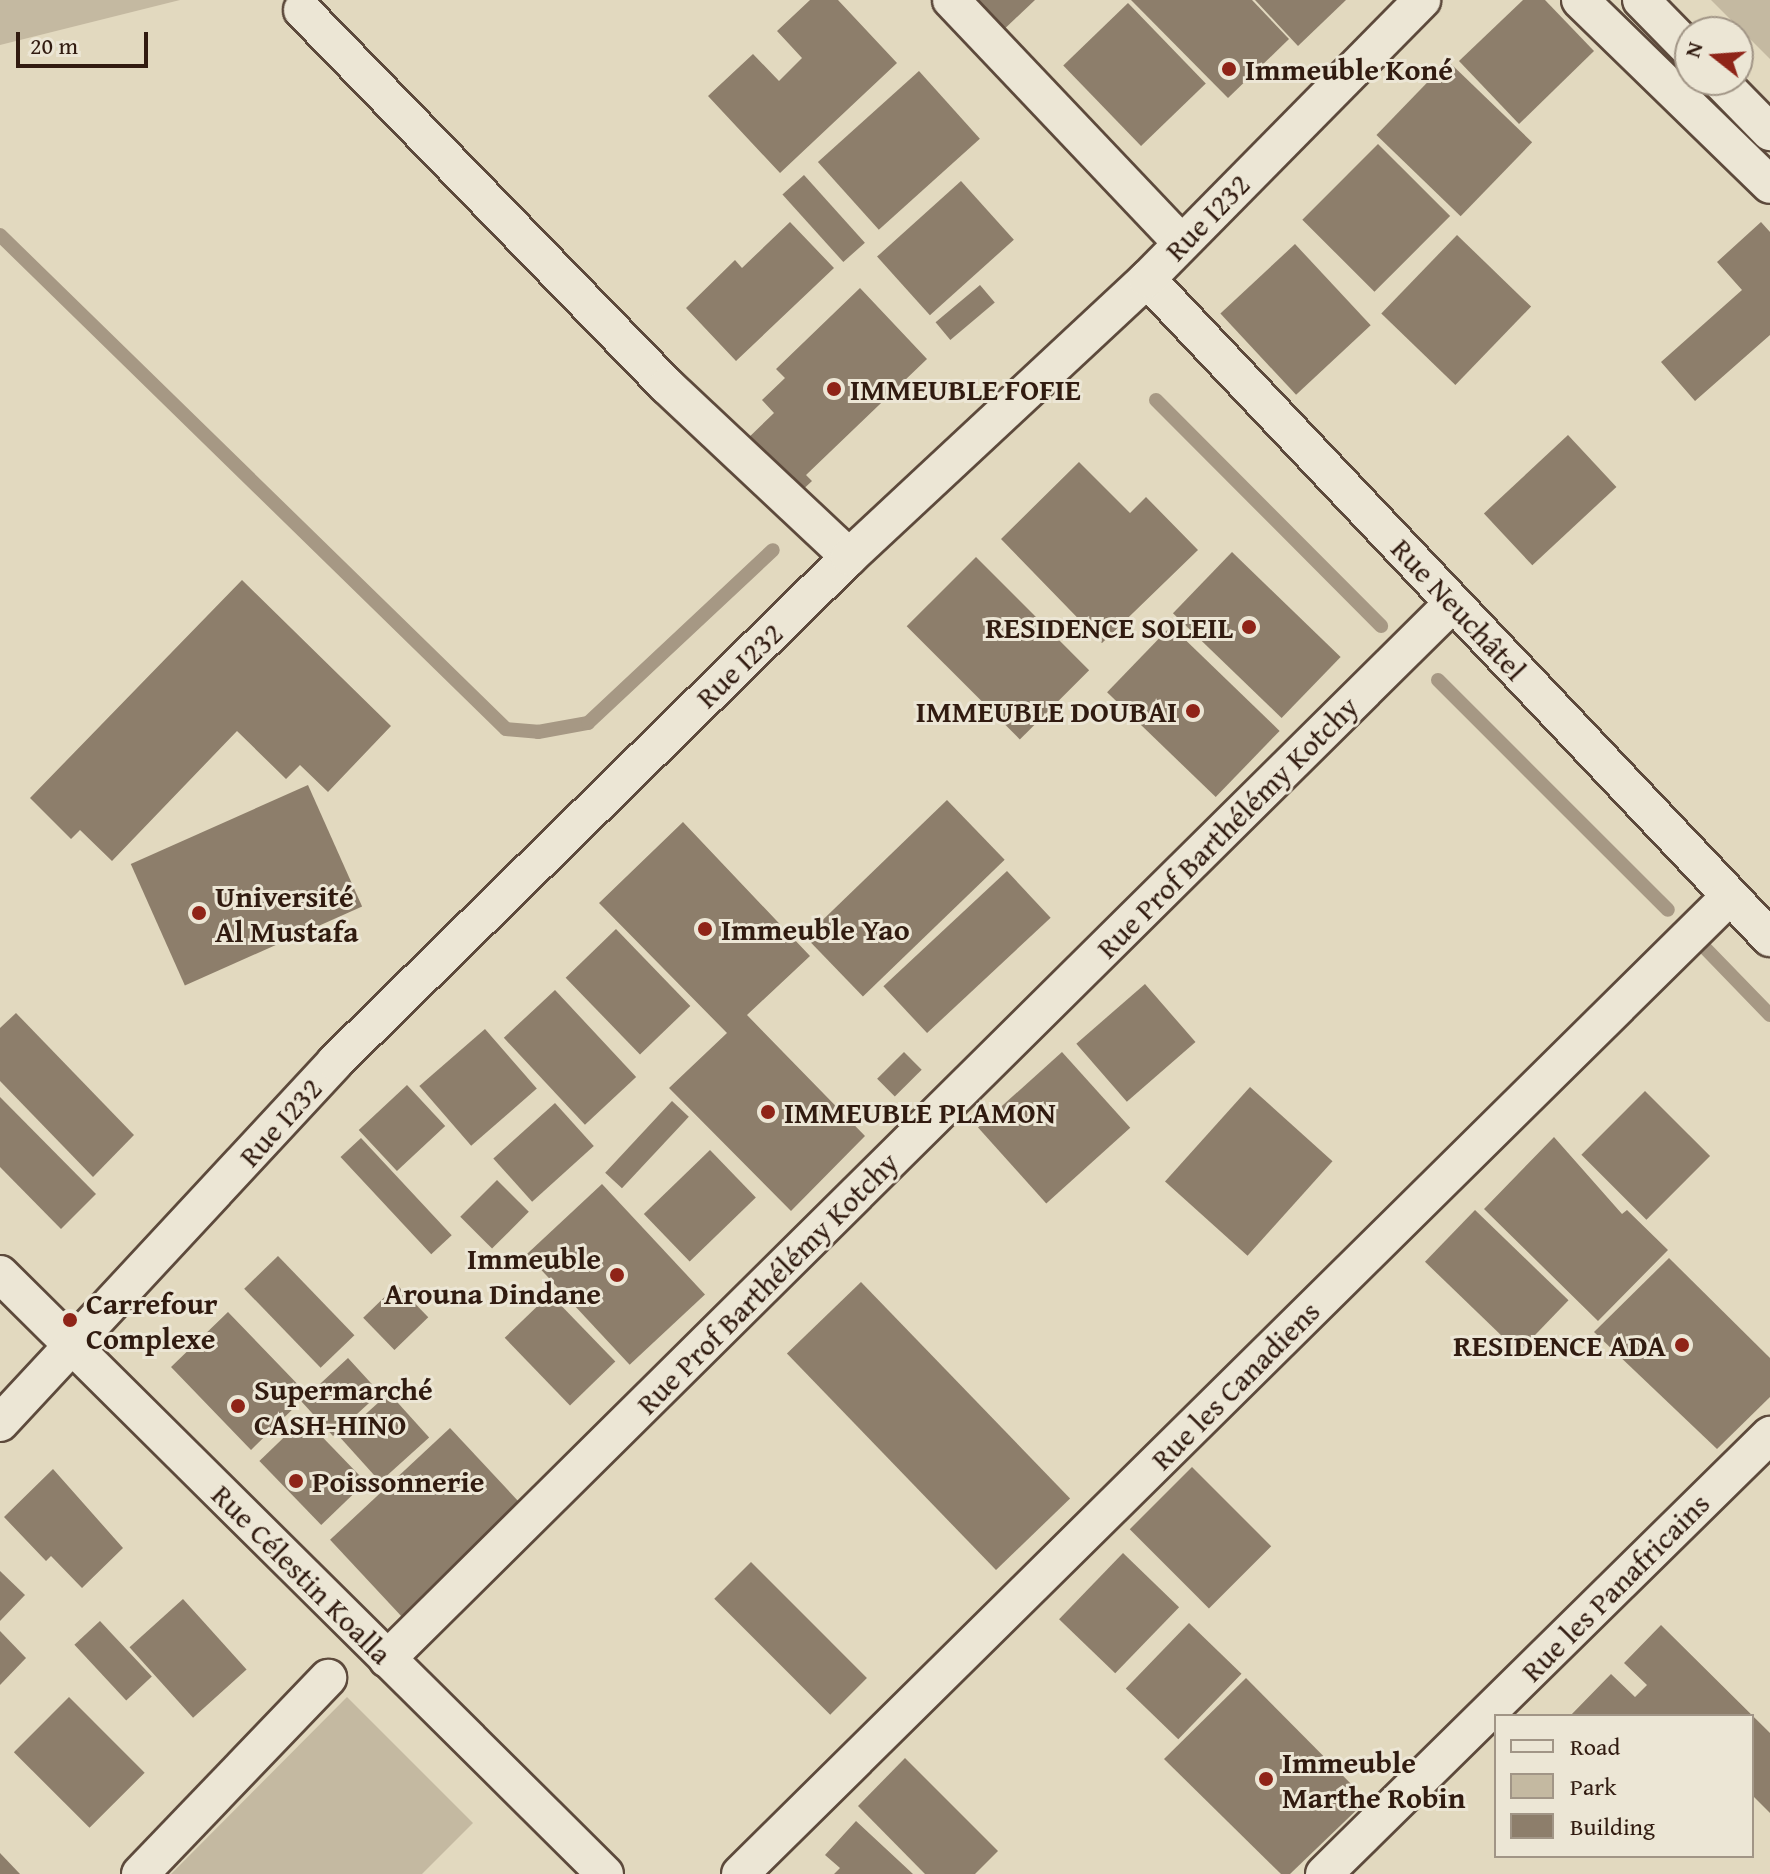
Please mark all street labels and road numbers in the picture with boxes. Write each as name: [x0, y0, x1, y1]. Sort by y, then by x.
street label: Rue I232: [1157, 166, 1257, 268]
street label: Rue Neuchâtel: [1384, 531, 1534, 687]
street label: Rue I232: [688, 615, 790, 715]
street label: Rue Prof Barthélémy Kotchy: [1089, 689, 1365, 965]
street label: Rue I232: [231, 1070, 329, 1174]
street label: Rue Prof Barthélémy Kotchy: [629, 1145, 905, 1421]
street label: Rue les Canadiens: [1143, 1293, 1327, 1477]
street label: Rue Célestin Koalla: [205, 1477, 399, 1671]
street label: Rue les Panafricains: [1513, 1485, 1717, 1689]

